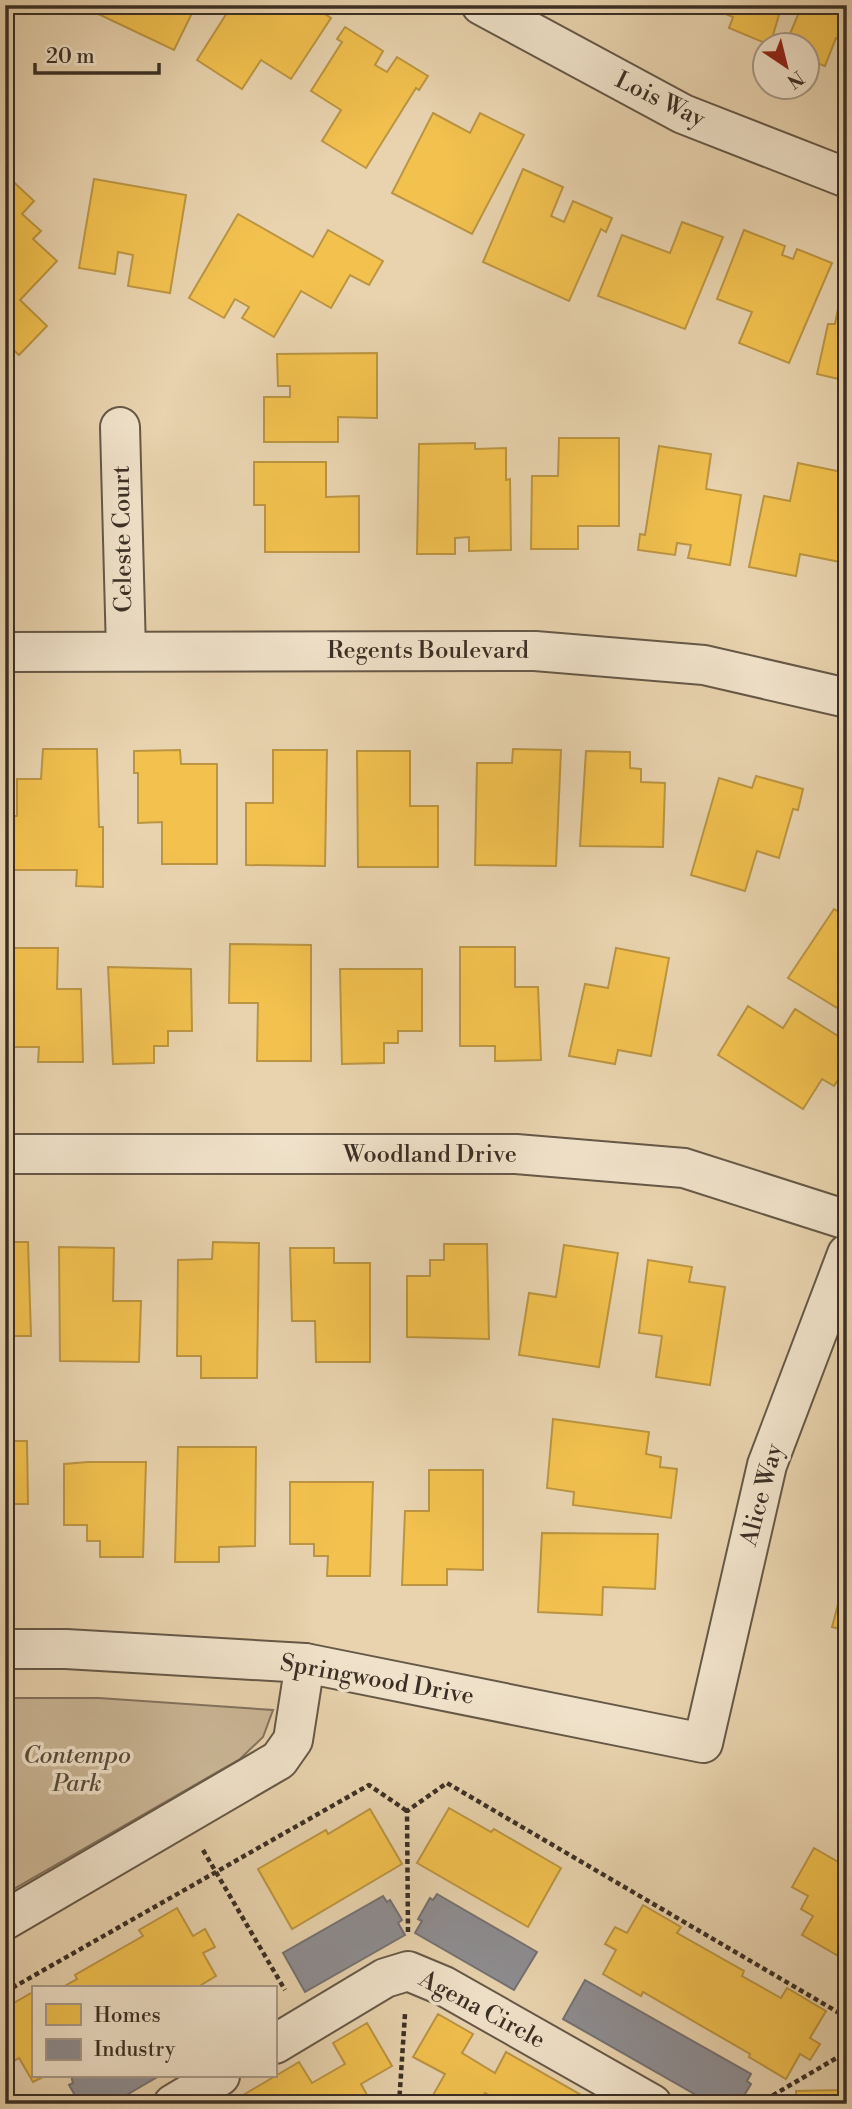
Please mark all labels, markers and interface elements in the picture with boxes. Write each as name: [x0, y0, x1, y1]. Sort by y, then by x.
scale bar: [35, 32, 159, 76]
north arrow: [750, 32, 820, 102]
text: 20 m: [46, 44, 95, 70]
street label: Lois Way: [610, 65, 710, 135]
text: N: [782, 65, 808, 93]
street label: Celeste Court: [107, 465, 139, 613]
street label: Regents Boulevard: [327, 636, 529, 666]
street label: Woodland Drive: [342, 1140, 517, 1170]
street label: Alice Way: [734, 1440, 790, 1550]
street label: Springwood Drive: [278, 1648, 476, 1712]
park label: Contempo Park: [23, 1741, 131, 1799]
street label: Agena Circle: [413, 1964, 550, 2056]
legend: [32, 1986, 276, 2078]
text: Homes: [94, 2003, 161, 2029]
text: Industry: [94, 2037, 176, 2063]

